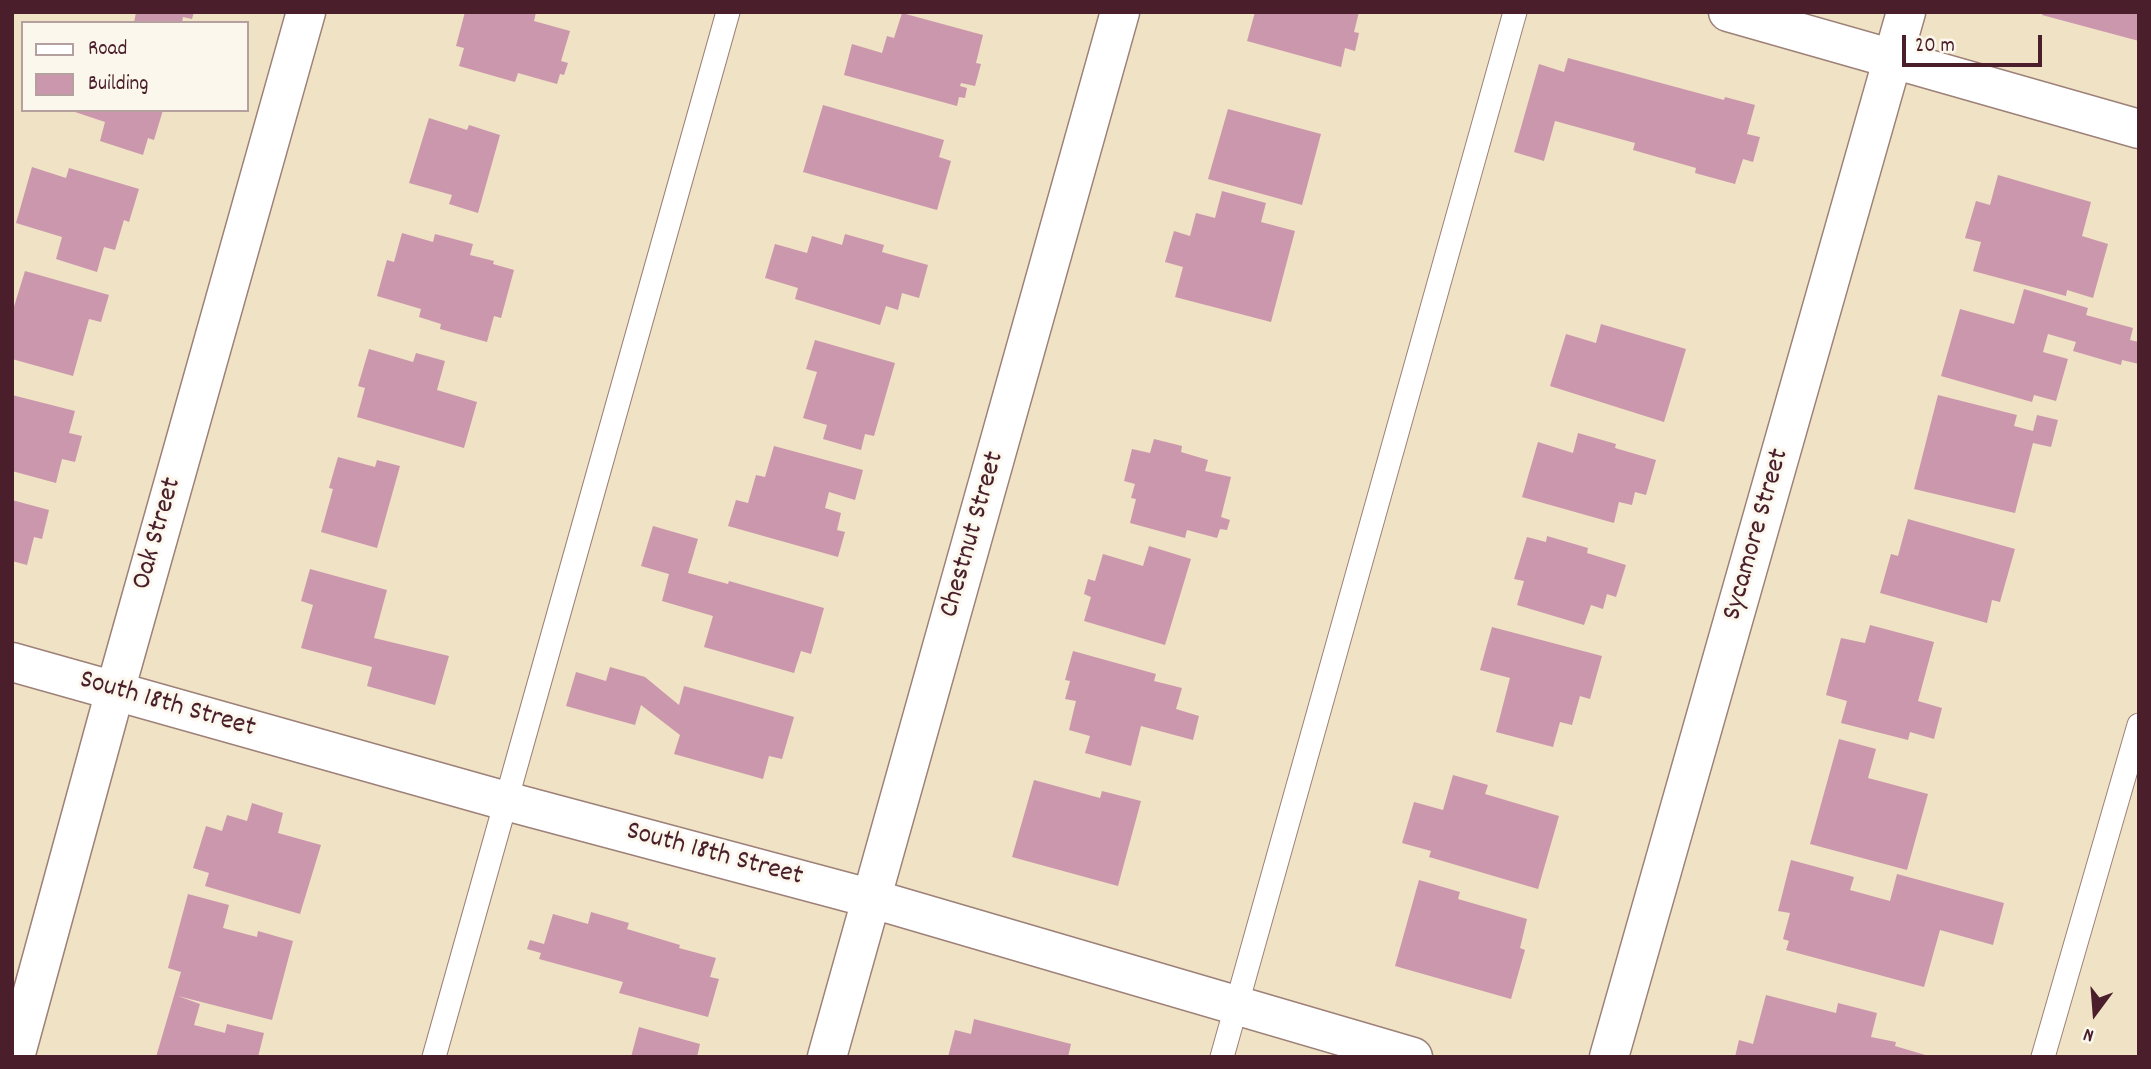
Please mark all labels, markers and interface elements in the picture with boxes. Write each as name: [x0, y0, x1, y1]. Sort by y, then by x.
legend: [21, 21, 248, 112]
scale bar: [1906, 21, 2046, 65]
text: 20 m: [1915, 32, 1955, 62]
text: Road: [88, 35, 127, 65]
text: Building: [88, 70, 148, 100]
street label: Sycamore Street: [1717, 445, 1799, 625]
street label: Chestnut Street: [934, 448, 1014, 622]
street label: Oak Street: [127, 474, 191, 594]
street label: South 18th Street: [75, 665, 259, 747]
street label: South 18th Street: [622, 816, 806, 896]
north arrow: [2060, 978, 2130, 1048]
text: N: [2081, 1019, 2097, 1048]

